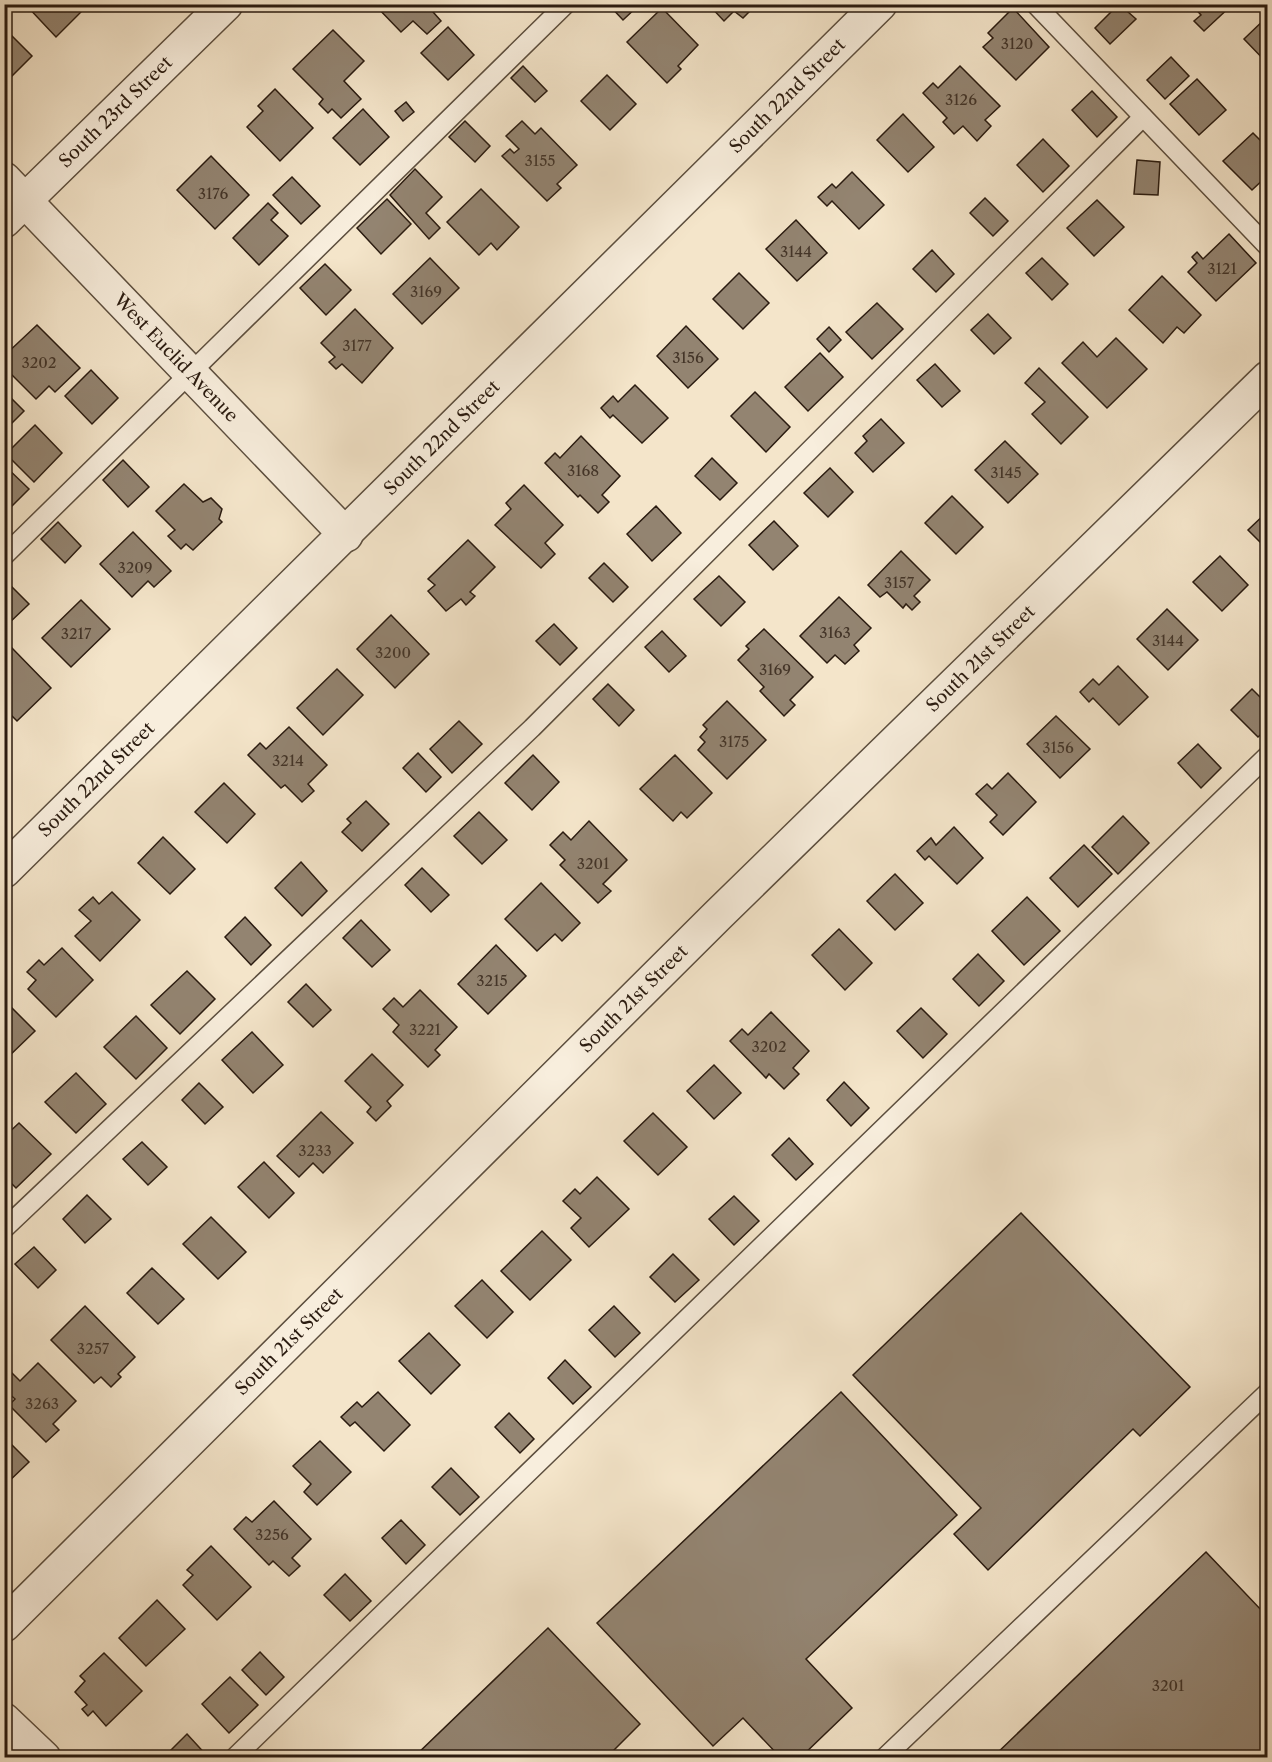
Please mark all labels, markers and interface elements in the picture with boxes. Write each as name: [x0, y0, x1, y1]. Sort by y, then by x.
street label: South 22nd Street: [725, 33, 850, 158]
house number: 3120: [1001, 34, 1033, 53]
street label: South 23rd Street: [54, 51, 177, 172]
house number: 3126: [945, 90, 977, 109]
house number: 3155: [525, 151, 555, 170]
house number: 3176: [198, 184, 228, 203]
house number: 3144: [780, 242, 812, 261]
house number: 3121: [1207, 259, 1237, 278]
house number: 3169: [410, 282, 442, 301]
street label: West Euclid Avenue: [108, 288, 243, 427]
house number: 3177: [342, 336, 372, 355]
house number: 3156: [672, 348, 704, 367]
house number: 3202: [21, 353, 57, 372]
street label: South 22nd Street: [379, 375, 505, 500]
house number: 3168: [567, 461, 599, 480]
house number: 3145: [990, 463, 1022, 482]
house number: 3209: [117, 558, 153, 577]
house number: 3157: [884, 573, 915, 592]
street label: South 21st Street: [922, 600, 1040, 717]
house number: 3163: [819, 623, 851, 642]
house number: 3217: [61, 624, 92, 643]
house number: 3144: [1152, 631, 1184, 650]
house number: 3200: [375, 643, 411, 662]
house number: 3169: [759, 660, 791, 679]
street label: South 22nd Street: [34, 717, 159, 842]
house number: 3175: [719, 732, 749, 751]
house number: 3156: [1042, 738, 1074, 757]
house number: 3214: [272, 751, 304, 770]
house number: 3201: [577, 854, 610, 873]
street label: South 21st Street: [575, 940, 693, 1057]
house number: 3215: [476, 971, 508, 990]
house number: 3221: [409, 1020, 442, 1039]
house number: 3202: [751, 1037, 787, 1056]
house number: 3233: [298, 1141, 332, 1160]
street label: South 21st Street: [230, 1283, 348, 1400]
house number: 3257: [77, 1339, 110, 1358]
house number: 3263: [25, 1394, 59, 1413]
house number: 3256: [255, 1525, 289, 1544]
house number: 3201: [1152, 1676, 1185, 1695]

